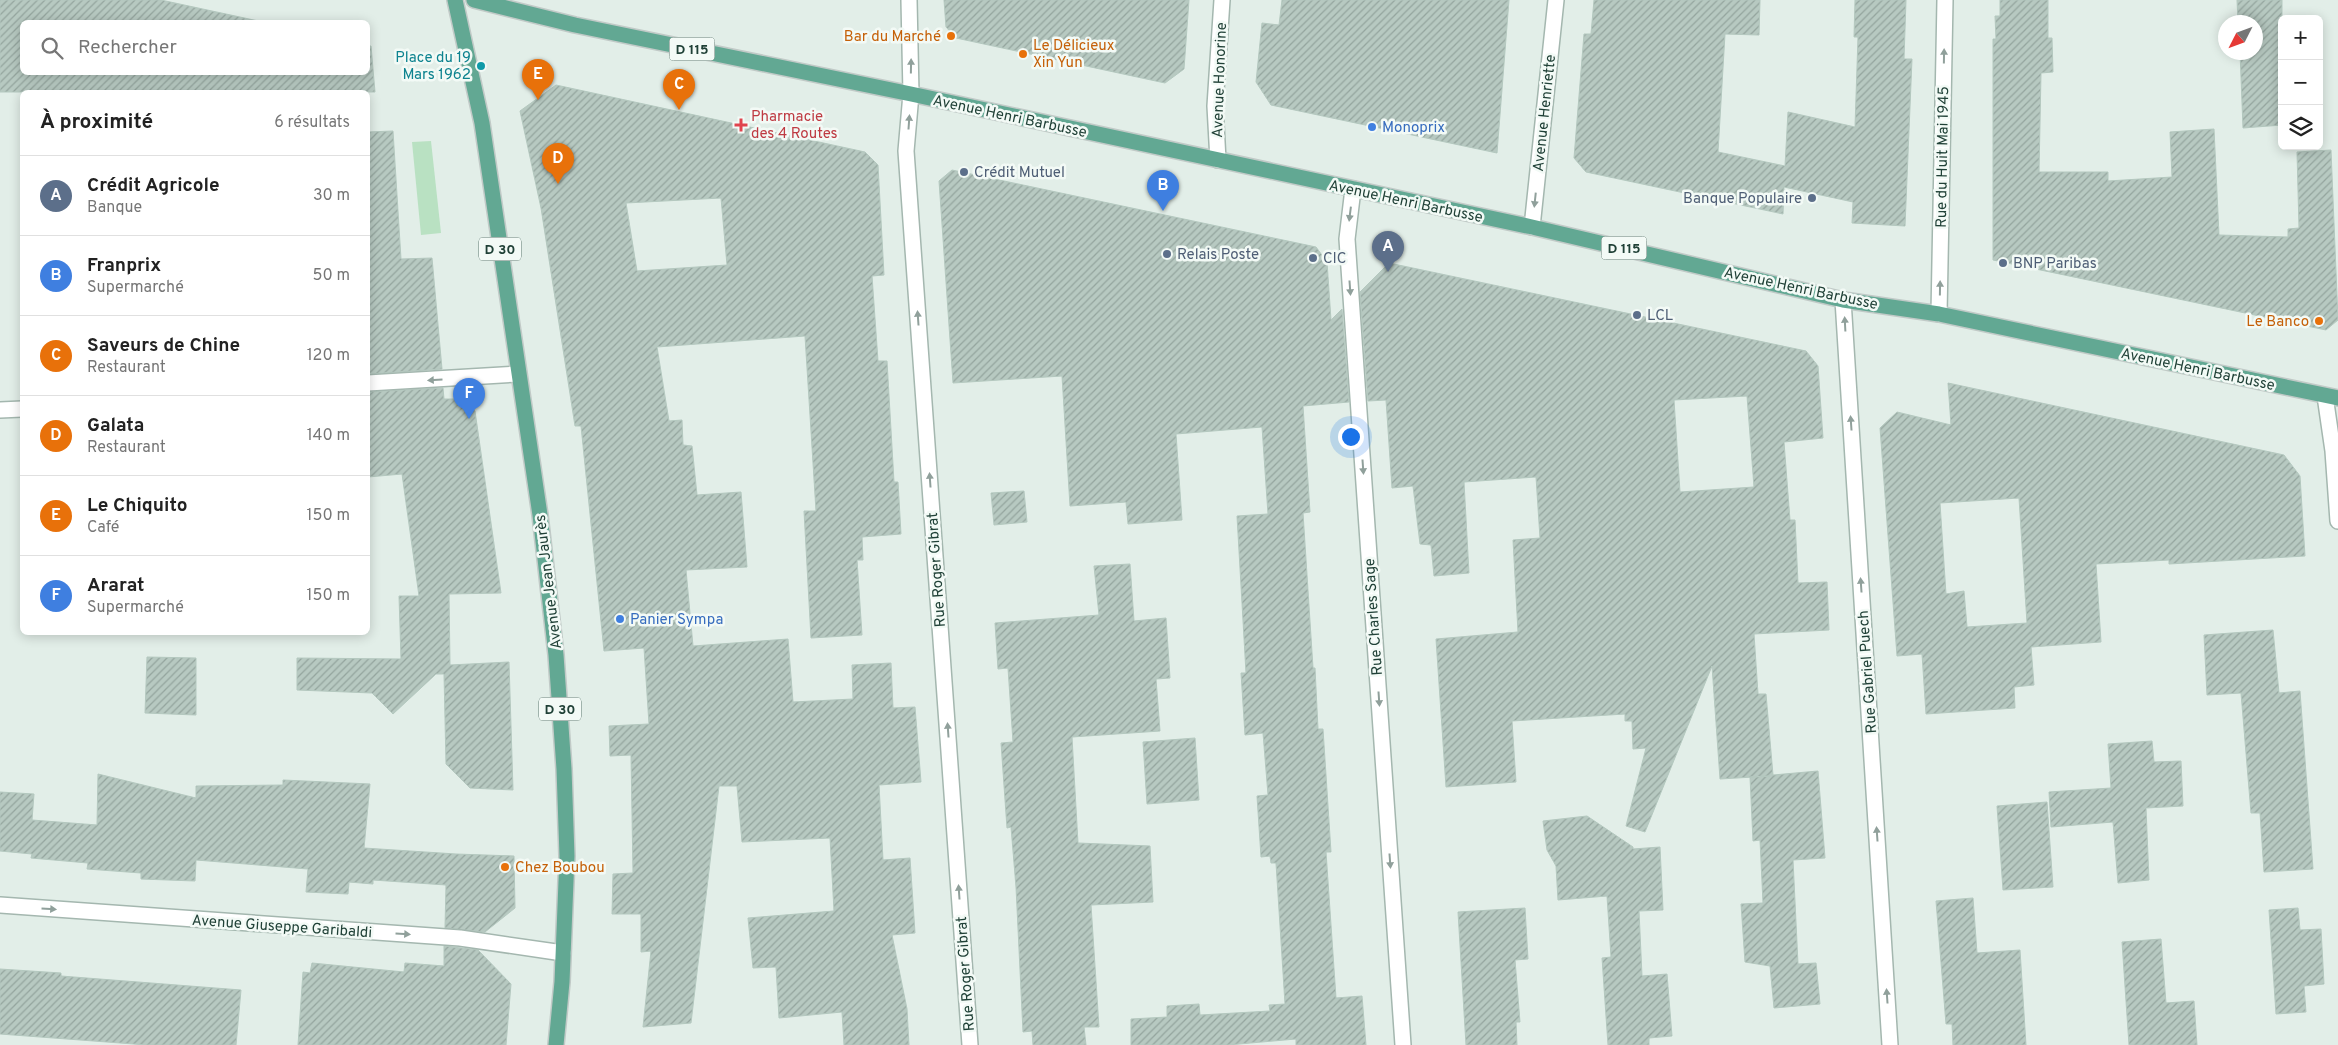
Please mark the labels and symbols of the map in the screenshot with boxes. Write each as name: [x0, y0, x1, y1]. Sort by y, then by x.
north arrow: [2218, 15, 2263, 60]
street label: Avenue Honorine: [1209, 22, 1232, 138]
place label: Bar du Marché: [844, 28, 941, 47]
marker: Bar du Marché: [945, 30, 957, 42]
place label: Le Délicieux Xin Yun: [1033, 37, 1115, 73]
road number: D 115: [670, 38, 714, 61]
marker: Le Délicieux Xin Yun: [1017, 48, 1029, 60]
one-way arrow: [1940, 48, 1948, 64]
place label: Place du 19 Mars 1962: [395, 49, 471, 85]
street label: Avenue Henriette: [1530, 54, 1561, 173]
one-way arrow: [907, 58, 915, 74]
pin: E: [522, 59, 554, 100]
marker: Place du 19 Mars 1962: [475, 60, 487, 72]
pin: C: [663, 69, 695, 110]
street label: Rue du Huit Mai 1945: [1933, 86, 1954, 228]
street label: Avenue Henri Barbusse: [931, 92, 1088, 143]
place label: Pharmacie des 4 Routes: [751, 108, 838, 144]
one-way arrow: [905, 114, 913, 130]
marker: Pharmacie des 4 Routes: [735, 119, 747, 131]
place label: Monoprix: [1382, 119, 1445, 138]
marker: Monoprix: [1366, 121, 1378, 133]
pin: D: [542, 143, 574, 184]
place label: Crédit Mutuel: [974, 164, 1065, 183]
marker: Crédit Mutuel: [958, 166, 970, 178]
pin: B: [1147, 170, 1179, 211]
street label: Avenue Henri Barbusse: [1327, 177, 1484, 228]
place label: Banque Populaire: [1683, 190, 1802, 209]
one-way arrow: [1531, 192, 1539, 208]
marker: Banque Populaire: [1806, 192, 1818, 204]
one-way arrow: [1346, 206, 1354, 222]
pin: A: [1372, 231, 1404, 272]
road number: D 115: [1602, 237, 1646, 260]
road number: D 30: [479, 238, 521, 260]
place label: Relais Poste: [1177, 246, 1259, 265]
marker: Relais Poste: [1161, 248, 1173, 260]
place label: CIC: [1323, 250, 1347, 269]
marker: CIC: [1307, 252, 1319, 264]
place label: BNP Paribas: [2013, 255, 2097, 274]
marker: BNP Paribas: [1997, 257, 2009, 269]
street label: Avenue Henri Barbusse: [1722, 264, 1879, 315]
one-way arrow: [1347, 280, 1355, 296]
one-way arrow: [1936, 280, 1944, 296]
place label: LCL: [1647, 307, 1673, 326]
marker: LCL: [1631, 309, 1643, 321]
one-way arrow: [914, 310, 922, 326]
place label: Le Banco: [2246, 313, 2309, 332]
marker: Le Banco: [2313, 315, 2325, 327]
one-way arrow: [1840, 316, 1848, 332]
street label: Avenue Henri Barbusse: [2119, 345, 2276, 396]
one-way arrow: [426, 376, 442, 384]
pin: F: [453, 378, 485, 419]
one-way arrow: [1846, 414, 1854, 430]
your location: [1338, 424, 1364, 450]
one-way arrow: [1359, 460, 1367, 476]
one-way arrow: [925, 472, 933, 488]
street label: Rue Roger Gibrat: [924, 512, 951, 628]
street label: Avenue Jean Jaurès: [532, 513, 567, 650]
street label: Rue Charles Sage: [1361, 558, 1388, 676]
one-way arrow: [1857, 576, 1865, 592]
street label: Rue Gabriel Puech: [1855, 610, 1882, 734]
place label: Panier Sympa: [630, 611, 723, 630]
marker: Panier Sympa: [614, 613, 626, 625]
one-way arrow: [1375, 691, 1383, 707]
road number: D 30: [539, 698, 581, 721]
one-way arrow: [943, 721, 951, 737]
one-way arrow: [1873, 826, 1881, 842]
one-way arrow: [1387, 854, 1395, 870]
place label: Chez Boubou: [515, 859, 605, 878]
marker: Chez Boubou: [499, 861, 511, 873]
one-way arrow: [955, 883, 963, 899]
one-way arrow: [41, 906, 57, 914]
street label: Avenue Giuseppe Garibaldi: [191, 912, 373, 943]
street label: Rue Roger Gibrat: [953, 916, 980, 1032]
one-way arrow: [395, 930, 411, 938]
one-way arrow: [1883, 988, 1891, 1004]

